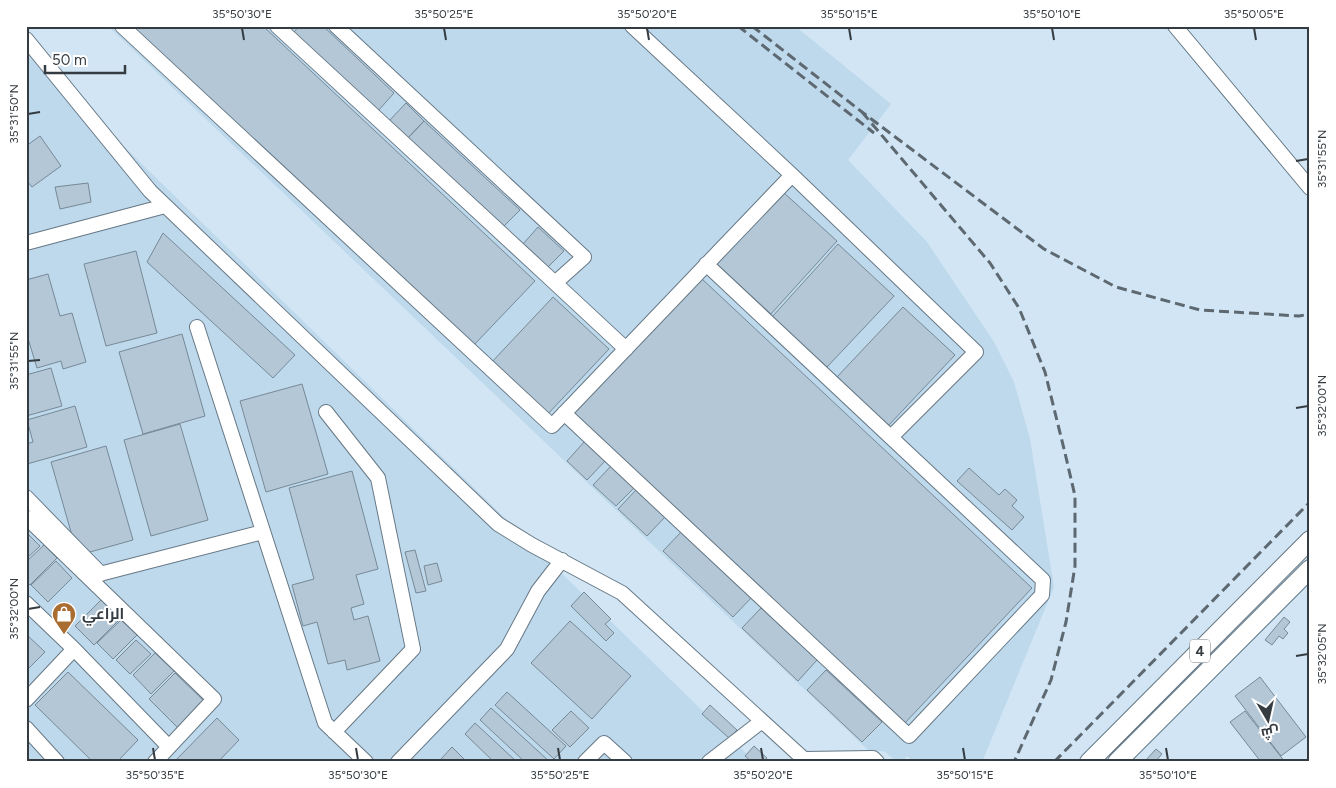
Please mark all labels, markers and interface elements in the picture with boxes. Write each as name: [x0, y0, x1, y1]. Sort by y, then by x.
text: 35°50'30"E: [212, 7, 272, 21]
text: 35°50'25"E: [414, 7, 474, 21]
text: 35°50'20"E: [617, 7, 677, 21]
text: 35°50'15"E: [820, 7, 878, 21]
text: 35°50'10"E: [1023, 7, 1081, 21]
text: 35°50'05"E: [1224, 7, 1284, 21]
scale bar: [45, 42, 125, 74]
text: 50 m: [52, 51, 87, 69]
text: 35°31'50"N: [7, 84, 21, 144]
text: 35°31'55"N: [1315, 130, 1329, 188]
text: 35°31'55"N: [7, 332, 21, 390]
text: 35°32'00"N: [1315, 375, 1329, 437]
text: 35°32'00"N: [7, 578, 21, 640]
shop icon: الراعي: [51, 601, 77, 635]
place label: الراعي: [82, 605, 124, 626]
text: 35°32'05"N: [1315, 623, 1329, 685]
road number: 4: [1190, 640, 1210, 662]
north arrow: [1244, 696, 1294, 746]
text: ش: [1260, 723, 1280, 742]
text: 35°50'35"E: [125, 768, 185, 782]
text: 35°50'30"E: [328, 768, 388, 782]
text: 35°50'25"E: [530, 768, 590, 782]
text: 35°50'20"E: [733, 768, 793, 782]
text: 35°50'15"E: [936, 768, 994, 782]
text: 35°50'10"E: [1139, 768, 1197, 782]

